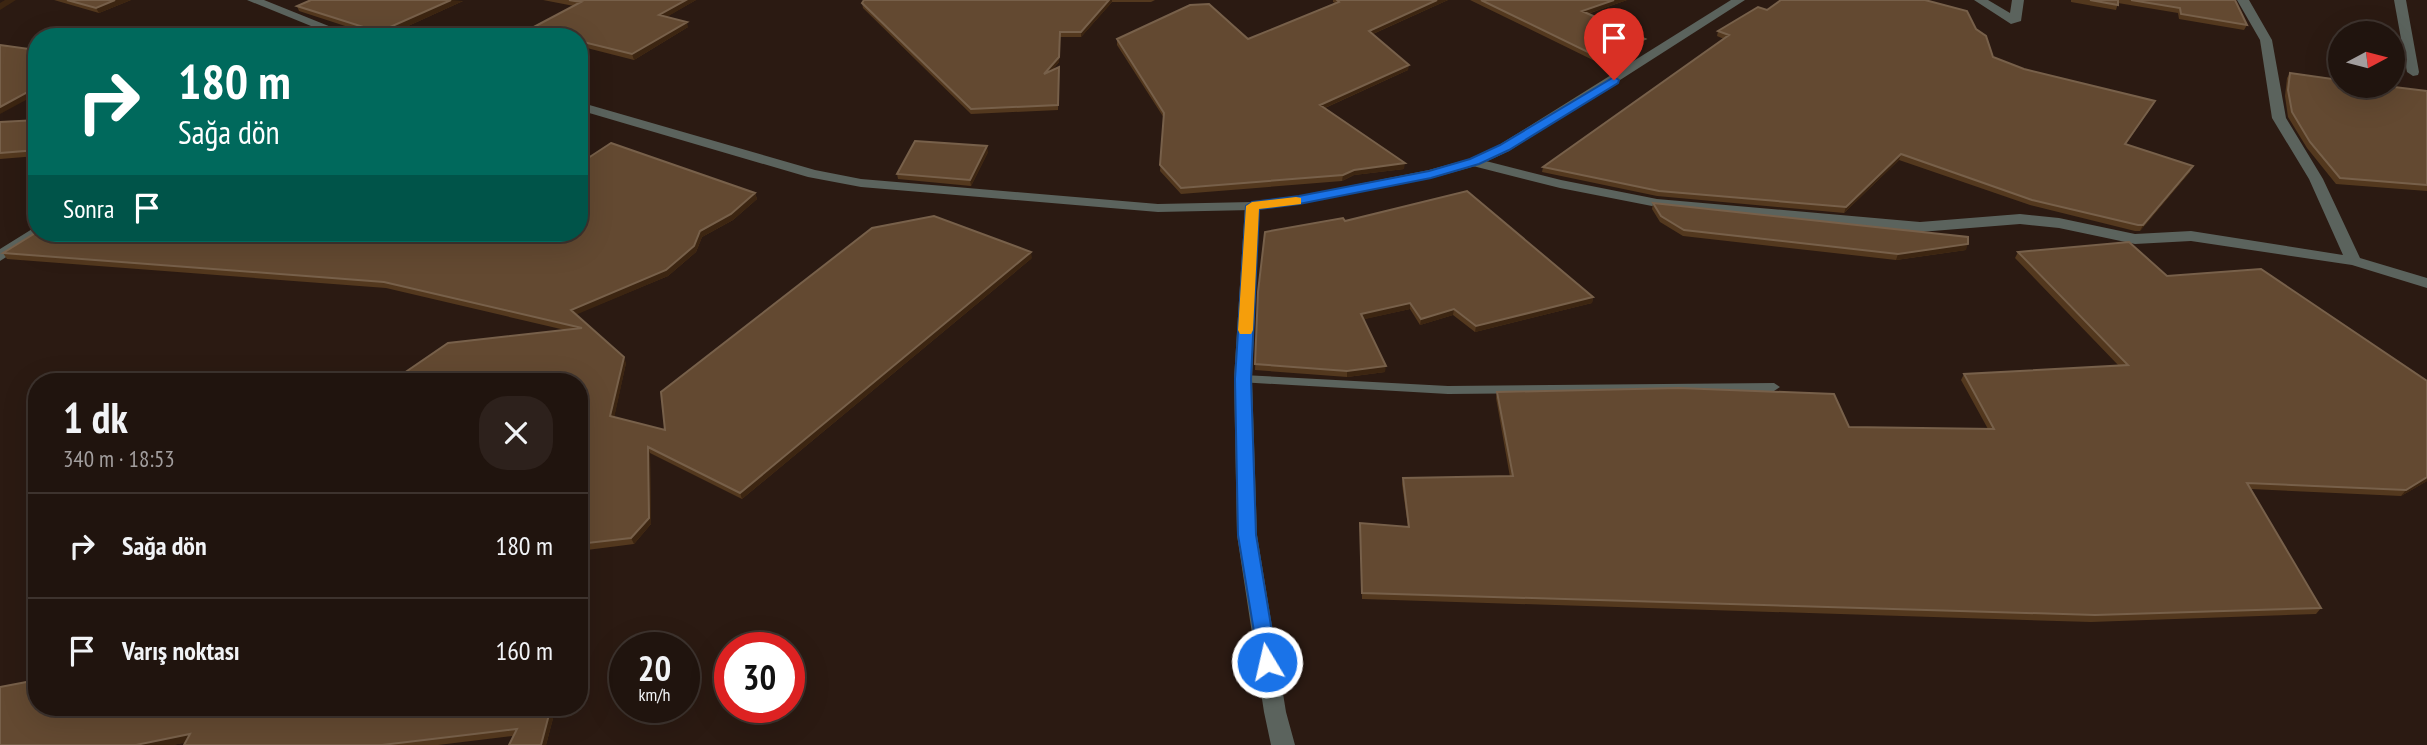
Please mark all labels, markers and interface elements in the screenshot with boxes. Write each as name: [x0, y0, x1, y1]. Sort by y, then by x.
pin: [1584, 8, 1644, 80]
icon: arrive: [1595, 19, 1633, 57]
north arrow: [2328, 21, 2404, 98]
map controls: [2328, 21, 2405, 98]
text: 180 m: [178, 49, 291, 113]
icon: right: [63, 56, 154, 147]
text: Sağa dön: [178, 111, 280, 153]
icon: arrive: [128, 189, 166, 227]
text: Sonra: [63, 192, 114, 225]
text: 1 dk: [63, 390, 128, 445]
button: close: [479, 396, 553, 470]
text: 340 m · 18:53: [63, 444, 175, 473]
icon: right: [63, 527, 101, 565]
text: Sağa dön: [122, 529, 207, 562]
text: 180 m: [495, 529, 553, 562]
position arrow: [1230, 625, 1304, 699]
icon: arrive: [63, 632, 101, 670]
speed limit sign: 30: [714, 632, 805, 723]
text: Varış noktası: [122, 634, 240, 667]
text: 160 m: [495, 634, 553, 667]
text: 20: [638, 645, 671, 691]
text: km/h: [639, 683, 670, 706]

